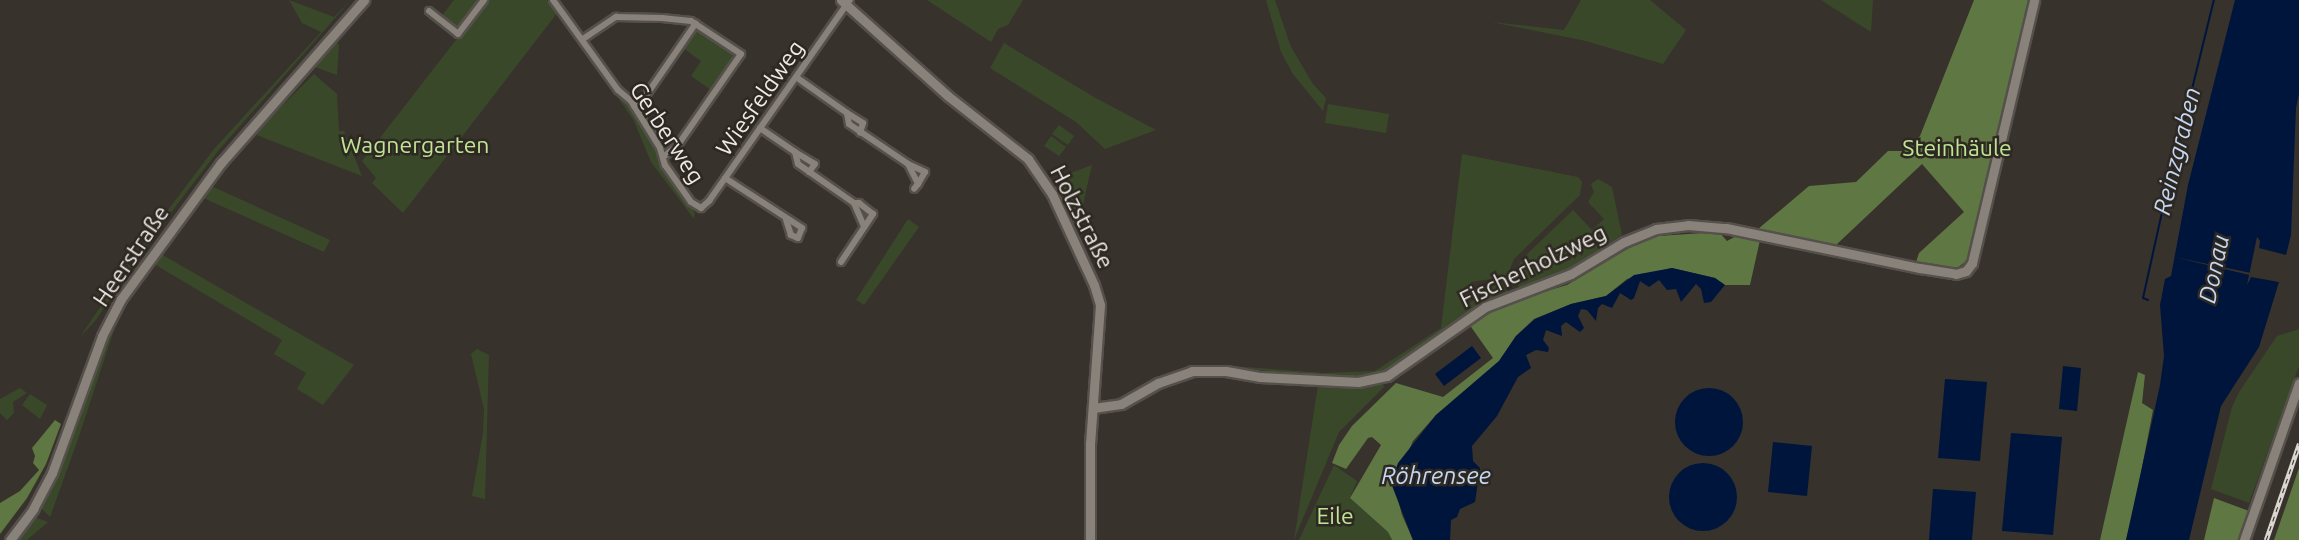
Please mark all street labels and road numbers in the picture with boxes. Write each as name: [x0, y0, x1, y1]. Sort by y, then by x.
street label: Wiesfeldweg: [710, 35, 810, 161]
street label: Gerberweg: [624, 77, 710, 189]
street label: Holzstraße: [1044, 161, 1120, 273]
street label: Heerstraße: [87, 200, 175, 312]
street label: Fischerholzweg: [1455, 219, 1611, 313]

